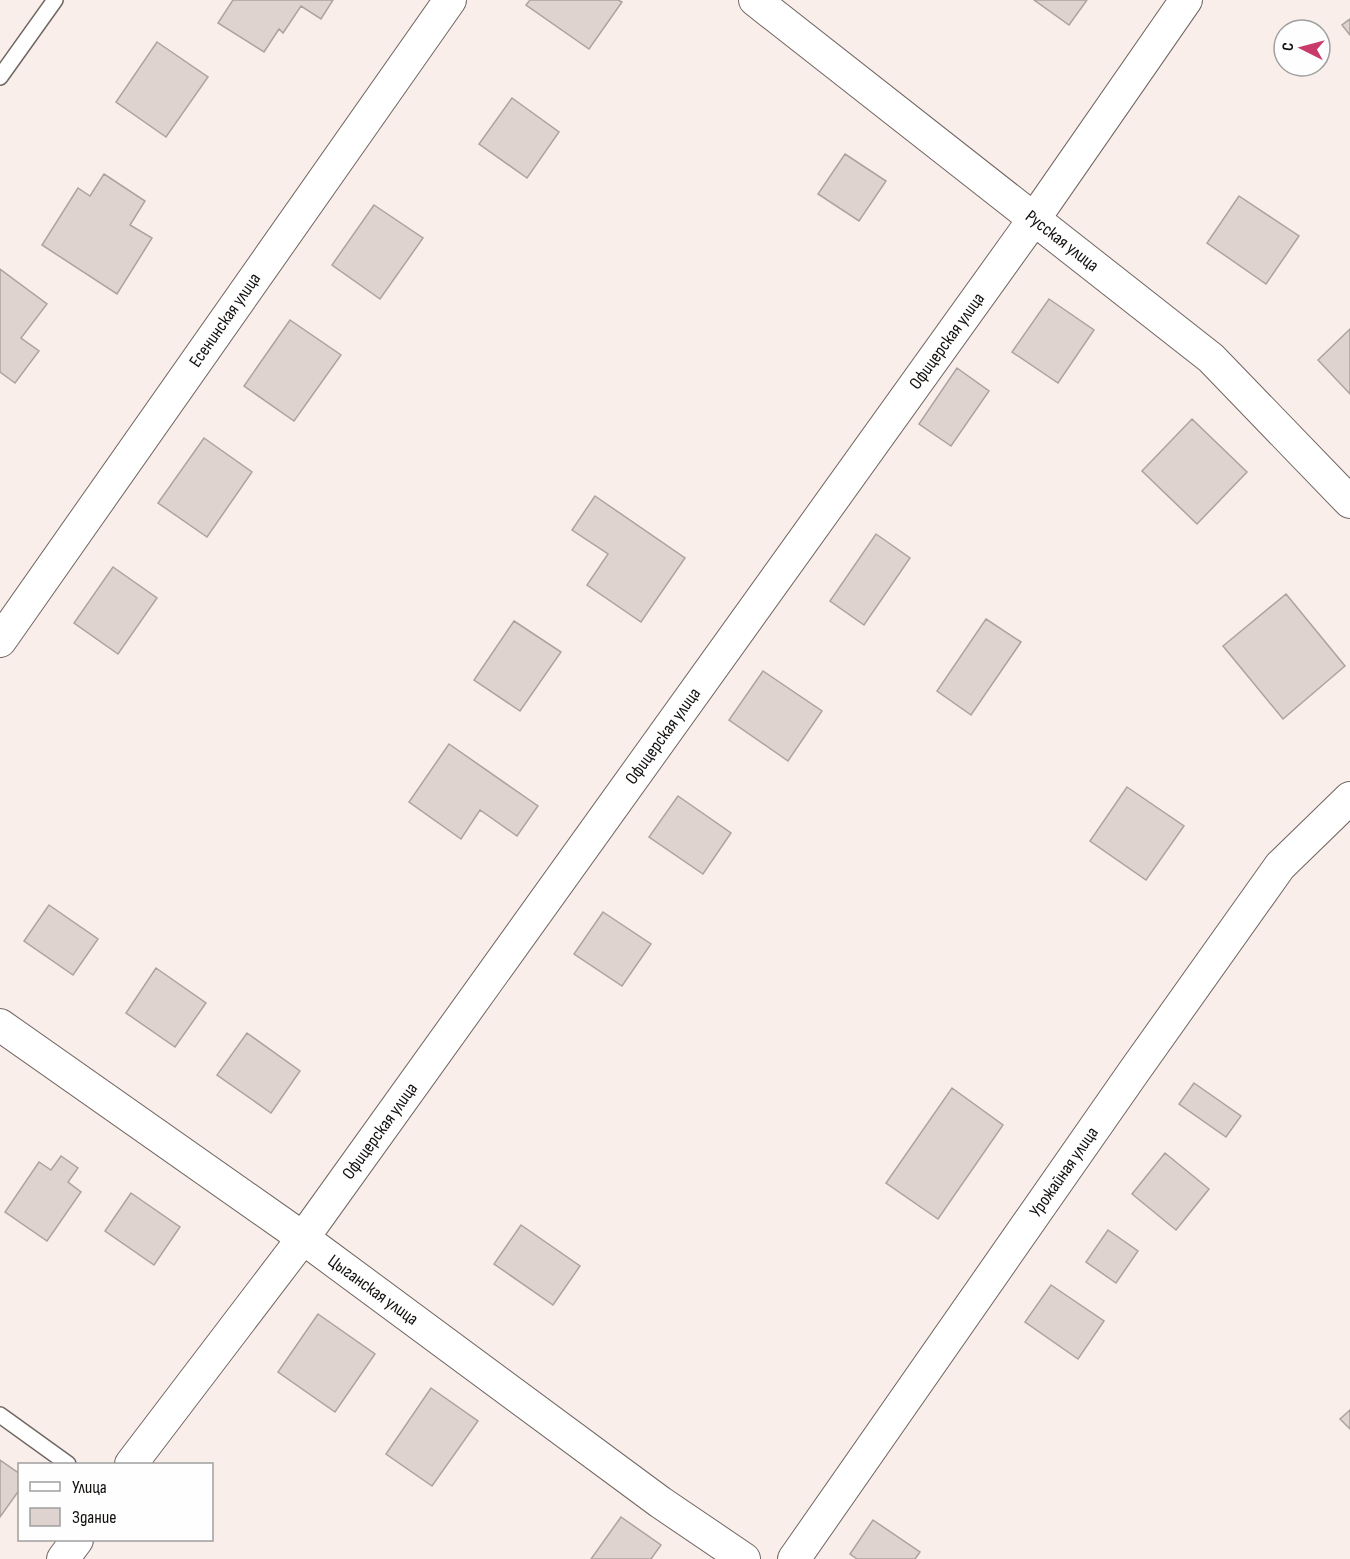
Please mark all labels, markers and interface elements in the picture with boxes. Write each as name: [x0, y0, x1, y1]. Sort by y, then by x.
north arrow: [1272, 18, 1332, 78]
text: С: [1279, 42, 1298, 52]
street label: Русская улица: [1021, 206, 1103, 276]
street label: Есенинская улица: [185, 269, 265, 371]
street label: Офицерская улица: [905, 289, 989, 393]
street label: Офицерская улица: [621, 684, 705, 788]
street label: Офицерская улица: [338, 1079, 422, 1183]
street label: Урожайная улица: [1025, 1123, 1103, 1221]
street label: Цыганская улица: [324, 1250, 422, 1330]
legend: [18, 1463, 213, 1541]
text: Улица: [72, 1477, 107, 1498]
text: Здание: [72, 1507, 117, 1528]

